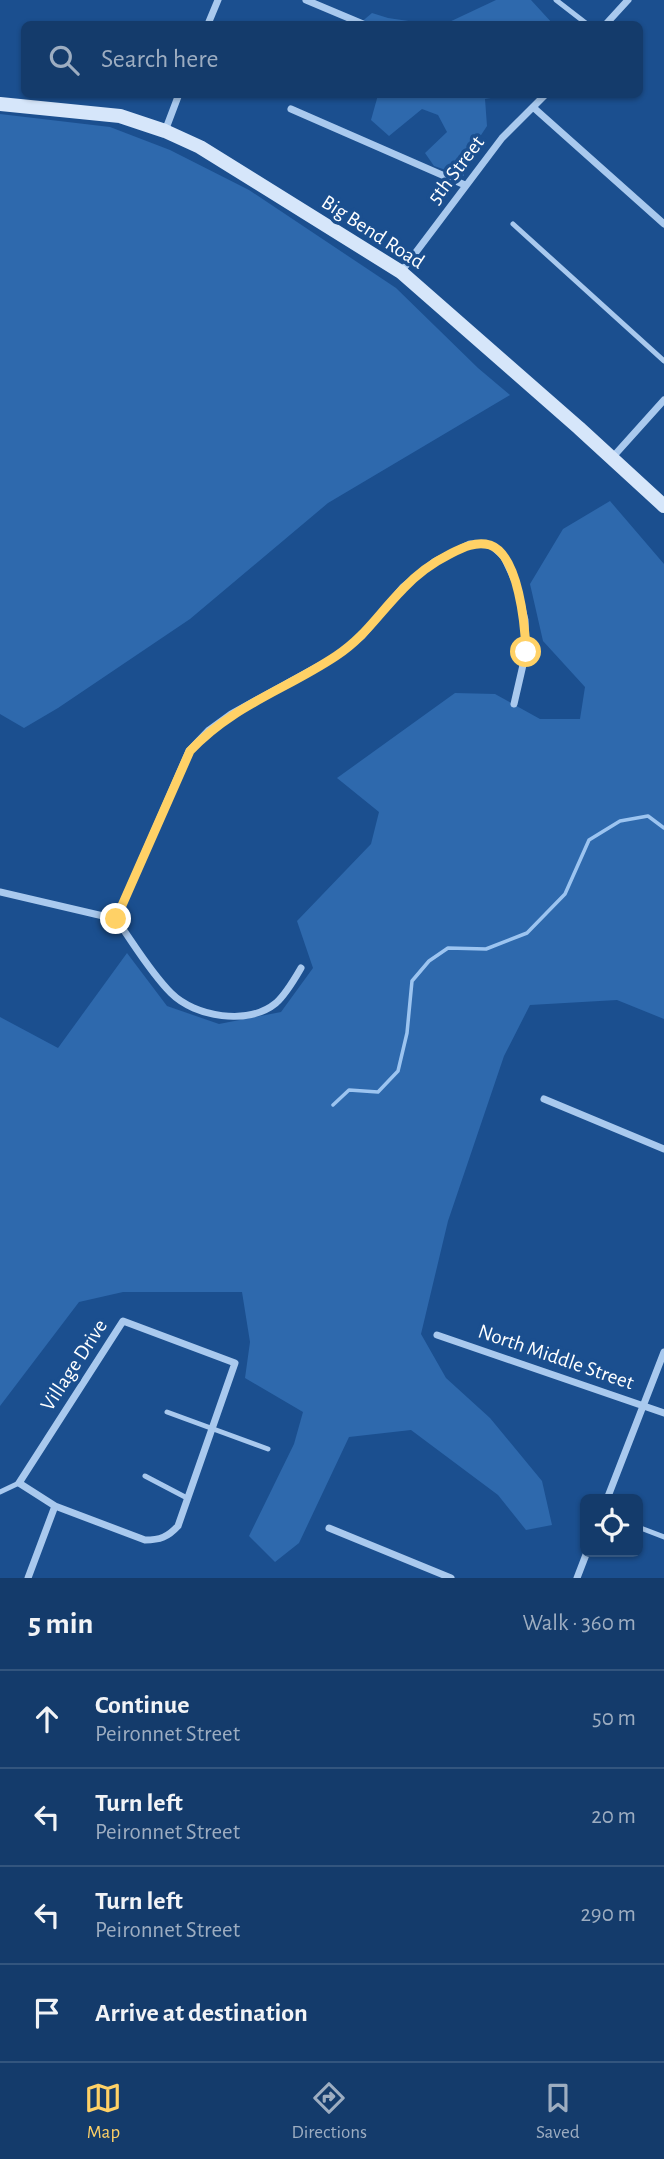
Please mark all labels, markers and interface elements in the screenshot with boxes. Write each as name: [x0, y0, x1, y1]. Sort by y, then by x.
search box: [21, 21, 643, 98]
icon: search: [45, 41, 83, 79]
text: Search here: [101, 46, 219, 72]
street label: 5th Street: [424, 132, 488, 208]
street label: Big Bend Road: [318, 191, 428, 273]
route start: [510, 636, 541, 667]
route end: [100, 903, 131, 934]
street label: Village Drive: [37, 1316, 111, 1414]
street label: North Middle Street: [475, 1321, 637, 1394]
map controls: [580, 1494, 643, 1557]
button: locate: [580, 1494, 643, 1557]
text: 5 min: [28, 1609, 93, 1639]
text: Walk · 360 m: [522, 1612, 636, 1635]
text: Continue: [95, 1692, 190, 1718]
icon: ahead: [28, 1700, 66, 1738]
text: 50 m: [592, 1707, 636, 1730]
text: Peironnet Street: [95, 1723, 240, 1746]
text: Turn left: [95, 1790, 183, 1816]
icon: left: [28, 1798, 66, 1836]
text: 20 m: [591, 1805, 636, 1828]
text: Peironnet Street: [95, 1821, 240, 1844]
text: Turn left: [95, 1888, 183, 1914]
icon: left: [28, 1896, 66, 1934]
text: 290 m: [580, 1903, 636, 1926]
text: Peironnet Street: [95, 1919, 240, 1942]
icon: arrive: [28, 1994, 66, 2032]
text: Arrive at destination: [95, 2000, 308, 2026]
tab: Map: [84, 2079, 122, 2144]
tab: Directions: [291, 2079, 367, 2144]
tab: Saved: [536, 2079, 580, 2144]

